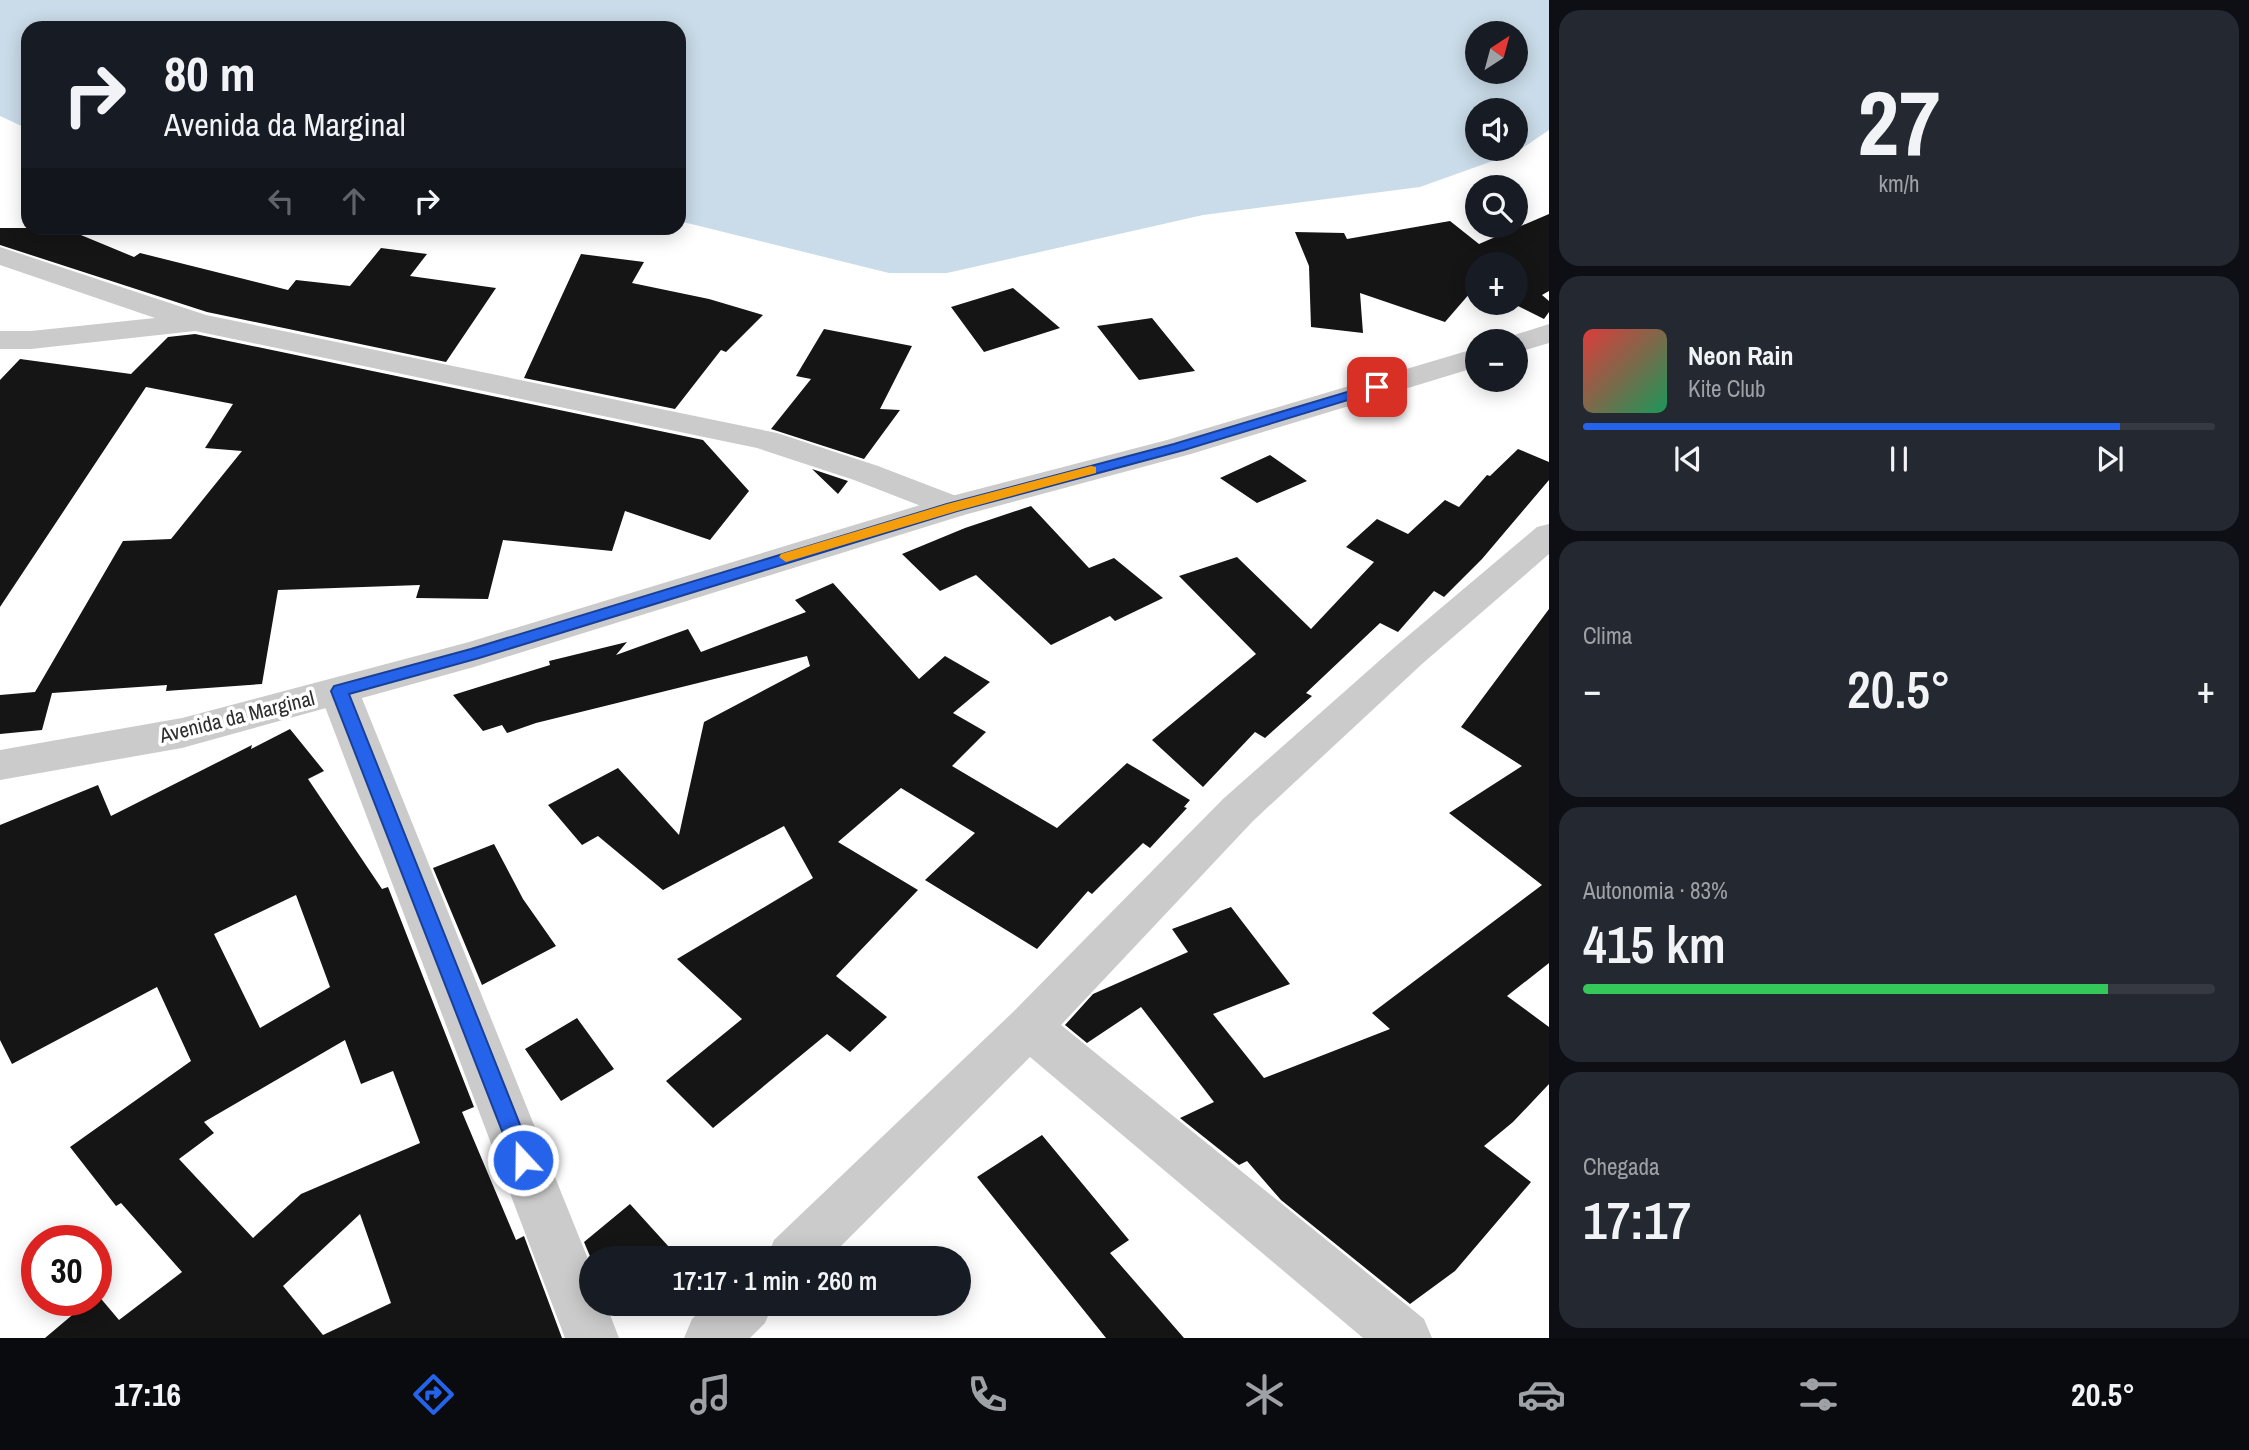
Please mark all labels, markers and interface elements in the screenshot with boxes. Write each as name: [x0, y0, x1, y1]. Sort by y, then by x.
north arrow: [1465, 21, 1528, 84]
map controls: [1465, 21, 1528, 392]
text: 80 m: [164, 40, 256, 106]
icon: right: [49, 49, 140, 140]
text: 27: [1858, 61, 1941, 183]
button: sound: [1465, 98, 1528, 161]
text: Avenida da Marginal: [164, 103, 406, 146]
text: km/h: [1879, 168, 1919, 199]
button: search: [1465, 175, 1528, 238]
icon: left: [262, 182, 300, 220]
icon: ahead: [335, 182, 373, 220]
icon: right: [408, 182, 446, 220]
button: +: [1465, 252, 1528, 315]
button: −: [1465, 329, 1528, 392]
text: Neon Rain: [1688, 338, 1793, 373]
pin: [1347, 357, 1407, 417]
icon: arrive: [1358, 368, 1396, 406]
text: Kite Club: [1688, 373, 1766, 404]
icon: previous: [1669, 440, 1707, 478]
icon: pause: [1880, 440, 1918, 478]
icon: next: [2091, 440, 2129, 478]
text: Clima: [1583, 620, 1632, 651]
text: 20.5°: [1847, 654, 1951, 724]
text: −: [1583, 664, 1601, 715]
text: +: [2197, 664, 2215, 715]
street label: Avenida da Marginal: [155, 683, 317, 750]
text: Autonomia · 83%: [1583, 875, 1728, 906]
text: 415 km: [1583, 909, 1726, 979]
position arrow: [486, 1123, 560, 1197]
text: Chegada: [1583, 1151, 1660, 1182]
text: 17:17: [1583, 1185, 1691, 1255]
speed limit sign: 30: [21, 1225, 112, 1316]
text: 17:17 · 1 min · 260 m: [673, 1263, 877, 1298]
icon: directions: [409, 1370, 458, 1419]
icon: music: [686, 1370, 735, 1419]
icon: phone: [963, 1370, 1012, 1419]
icon: climate: [1240, 1370, 1289, 1419]
icon: car: [1517, 1370, 1566, 1419]
icon: filters: [1794, 1370, 1843, 1419]
text: 17:16: [114, 1373, 181, 1416]
text: 20.5°: [2071, 1373, 2135, 1416]

